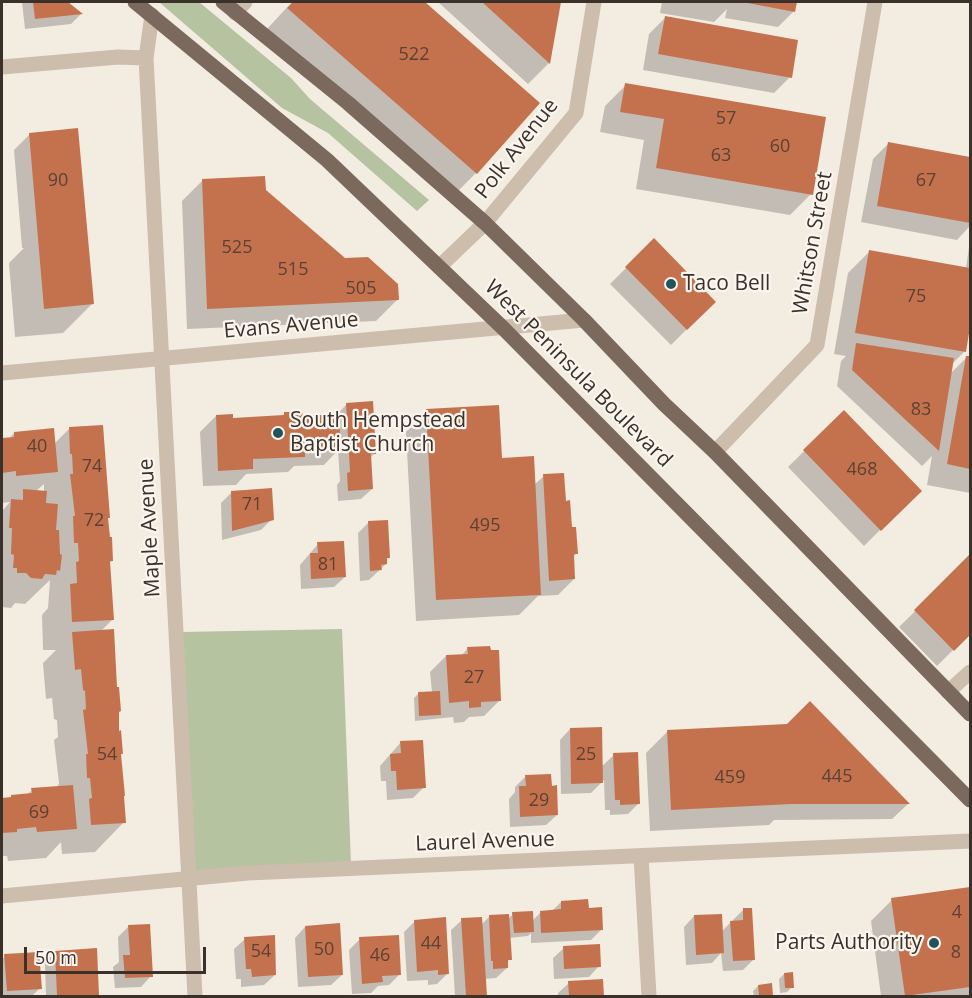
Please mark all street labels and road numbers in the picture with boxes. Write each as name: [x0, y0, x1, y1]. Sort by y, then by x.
street label: Polk Avenue: [470, 94, 564, 204]
street label: Whitson Street: [788, 170, 838, 316]
street label: West Peninsula Boulevard: [479, 275, 677, 473]
street label: Evans Avenue: [223, 308, 359, 344]
street label: Maple Avenue: [134, 458, 166, 598]
street label: Laurel Avenue: [415, 827, 555, 857]

